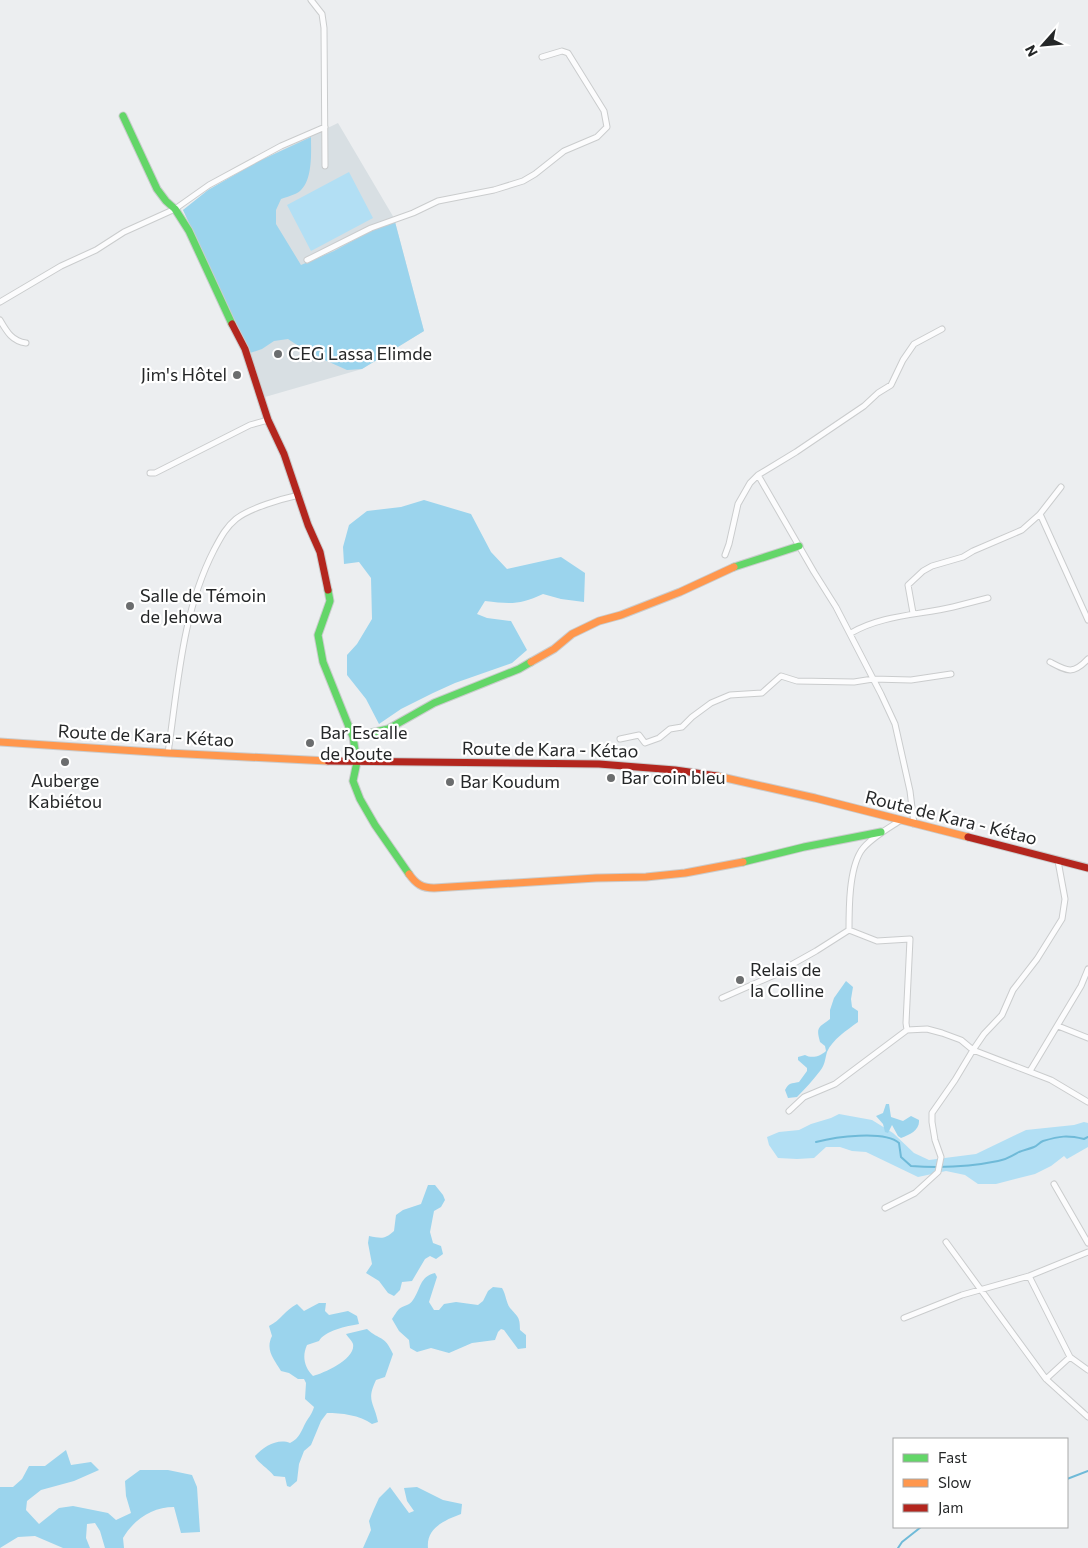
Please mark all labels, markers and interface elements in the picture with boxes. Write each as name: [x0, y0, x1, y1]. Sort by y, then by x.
north arrow: [1018, 20, 1068, 70]
text: N: [1021, 43, 1041, 60]
place label: CEG Lassa Elimde: [288, 342, 432, 364]
marker: CEG Lassa Elimde: [272, 348, 284, 360]
place label: Jim's Hôtel: [141, 363, 227, 385]
marker: Jim's Hôtel: [231, 369, 243, 381]
place label: Salle de Témoin de Jehowa: [140, 584, 266, 627]
marker: Salle de Témoin de Jehowa: [124, 600, 136, 612]
street label: Route de Kara - Kétao: [57, 719, 235, 751]
place label: Bar Escalle de Route: [320, 721, 407, 764]
street label: Route de Kara - Kétao: [462, 736, 638, 762]
marker: Bar Escalle de Route: [304, 737, 316, 749]
marker: Auberge Kabiétou: [59, 756, 71, 768]
place label: Bar coin bleu: [621, 766, 725, 788]
place label: Auberge Kabiétou: [28, 769, 102, 812]
place label: Bar Koudum: [460, 770, 560, 792]
marker: Bar coin bleu: [605, 772, 617, 784]
marker: Bar Koudum: [444, 776, 456, 788]
street label: Route de Kara - Kétao: [863, 785, 1040, 849]
place label: Relais de la Colline: [750, 958, 824, 1001]
marker: Relais de la Colline: [734, 974, 746, 986]
legend: [893, 1438, 1068, 1528]
text: Fast: [938, 1448, 967, 1466]
text: Slow: [938, 1473, 971, 1491]
text: Jam: [938, 1498, 963, 1516]

